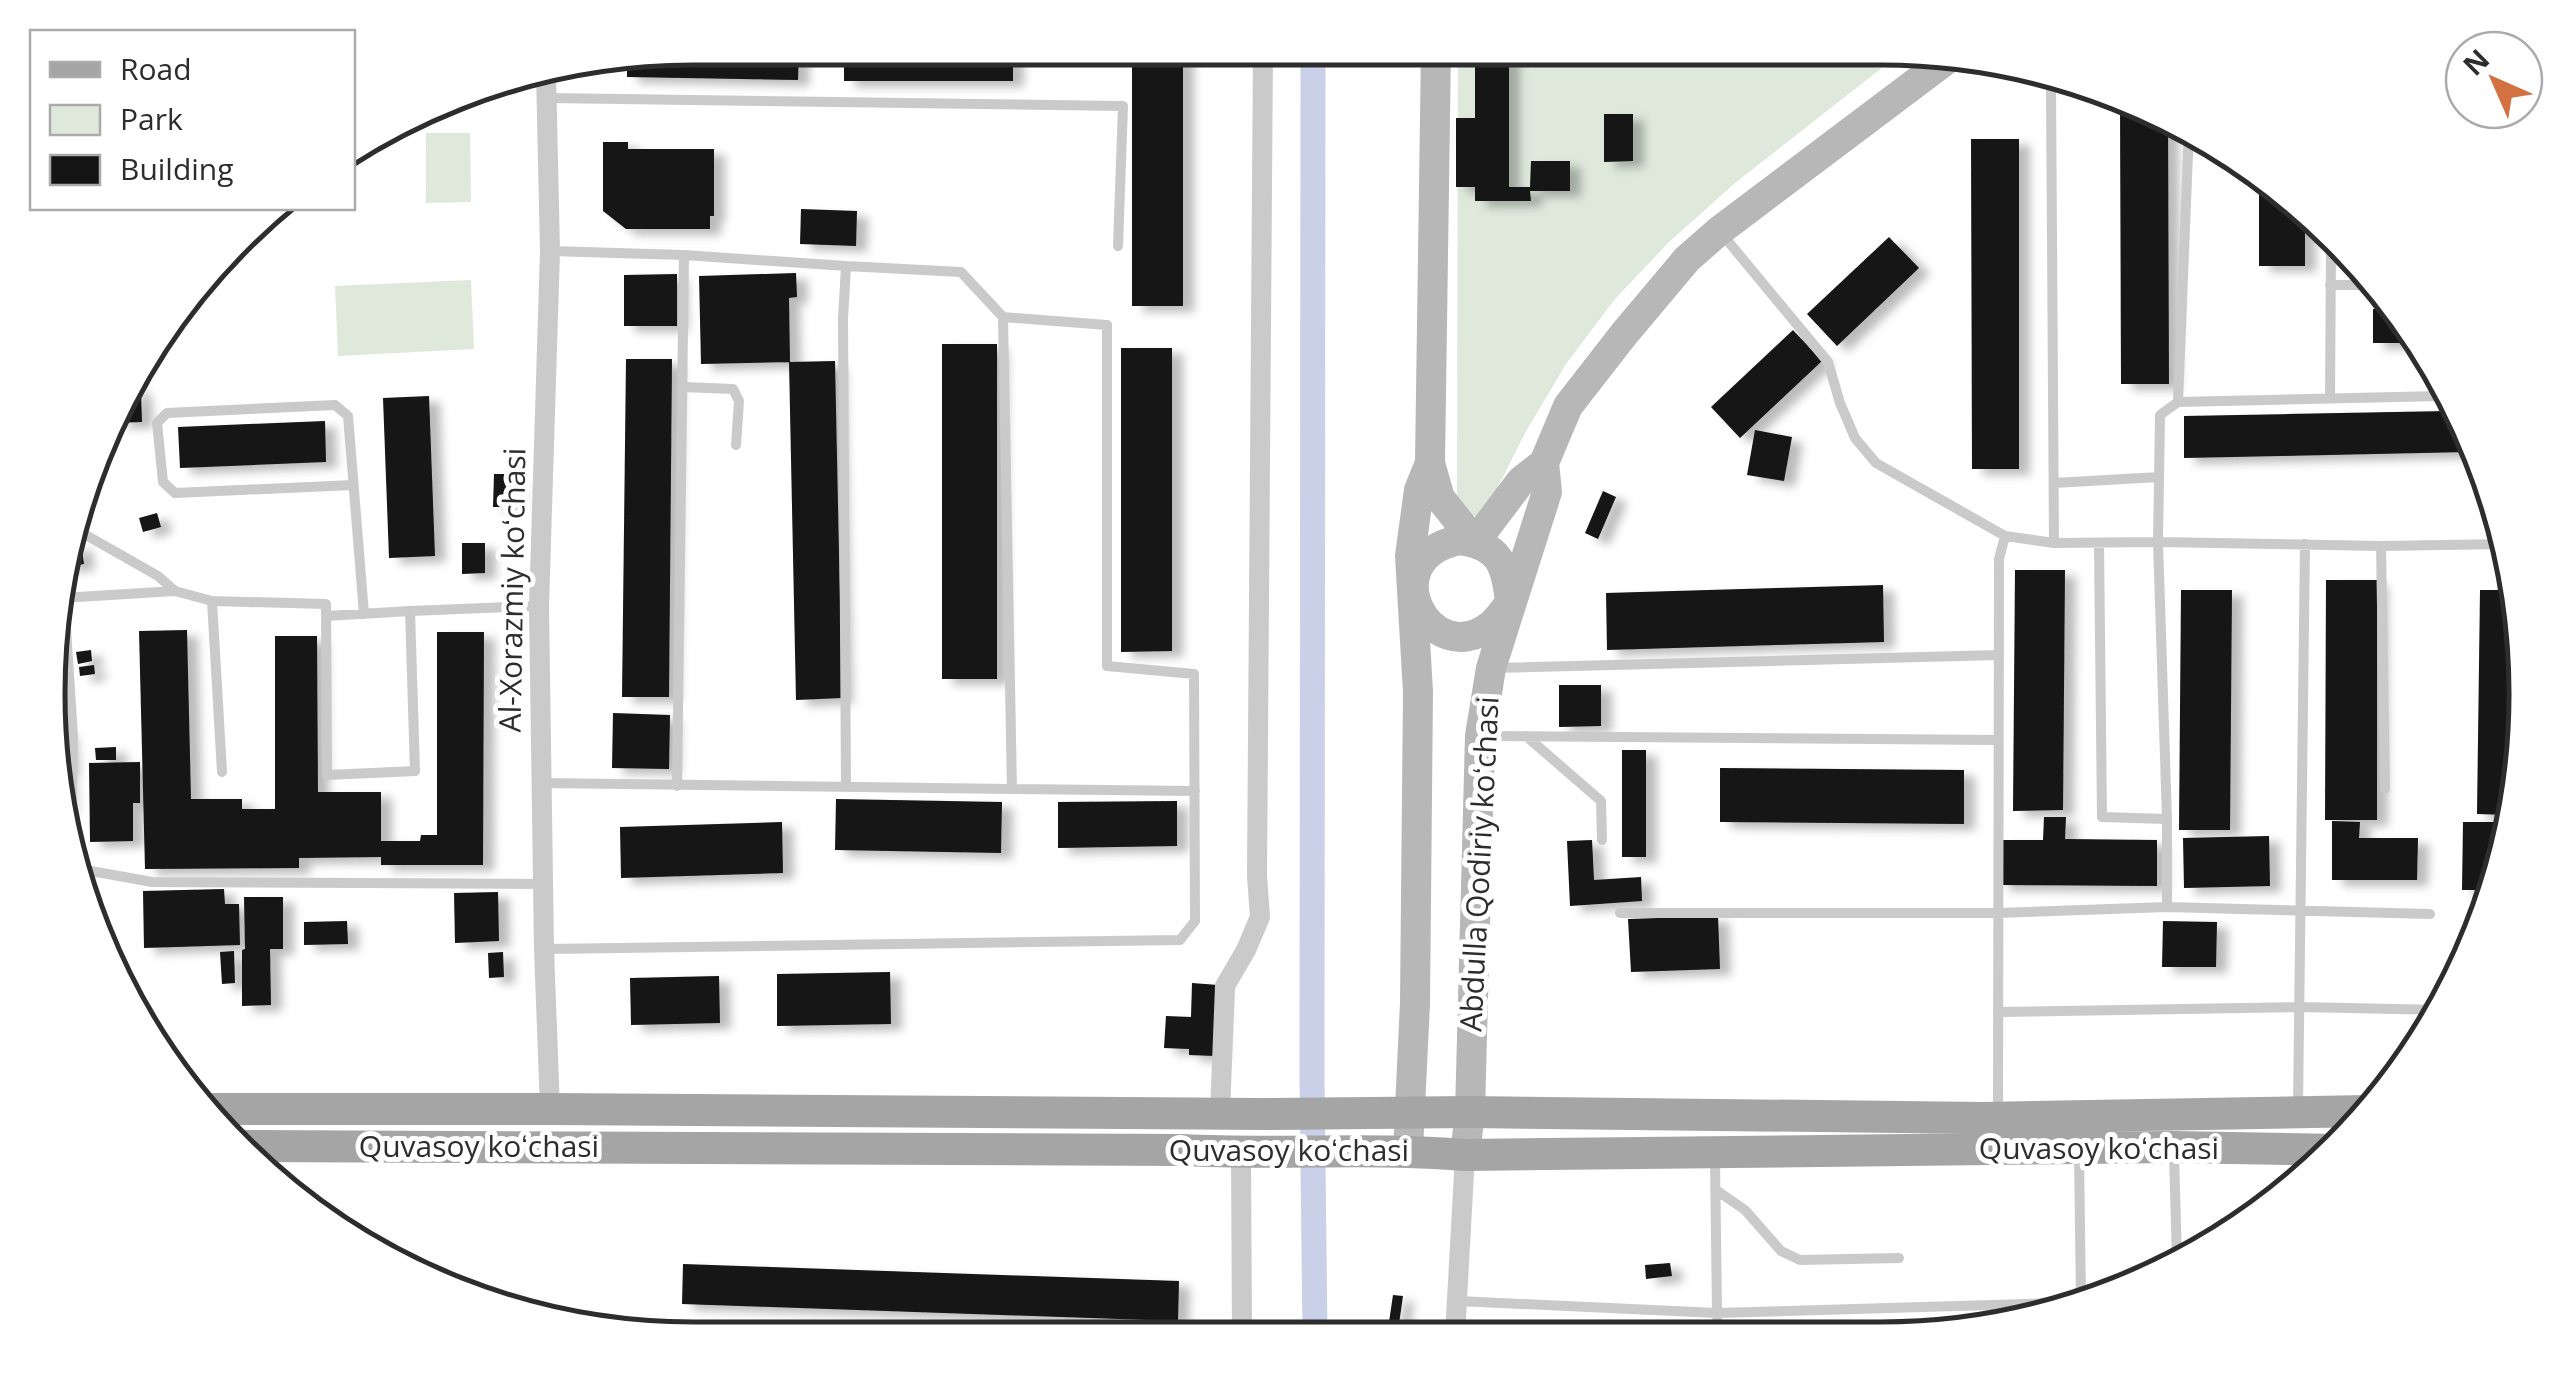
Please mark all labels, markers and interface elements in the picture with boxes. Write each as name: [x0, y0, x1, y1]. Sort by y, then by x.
legend: [30, 30, 355, 210]
north arrow: [2444, 30, 2544, 130]
text: N: [2454, 40, 2497, 83]
text: Road: [120, 48, 192, 89]
text: Park: [120, 98, 183, 139]
text: Building: [120, 148, 234, 189]
street label: Al-Xorazmiy koʻchasi: [489, 447, 534, 733]
street label: Abdulla Qodiriy koʻchasi: [1449, 695, 1508, 1032]
street label: Quvasoy koʻchasi: [359, 1125, 599, 1166]
street label: Quvasoy koʻchasi: [1979, 1127, 2219, 1168]
street label: Quvasoy koʻchasi: [1169, 1129, 1409, 1170]

